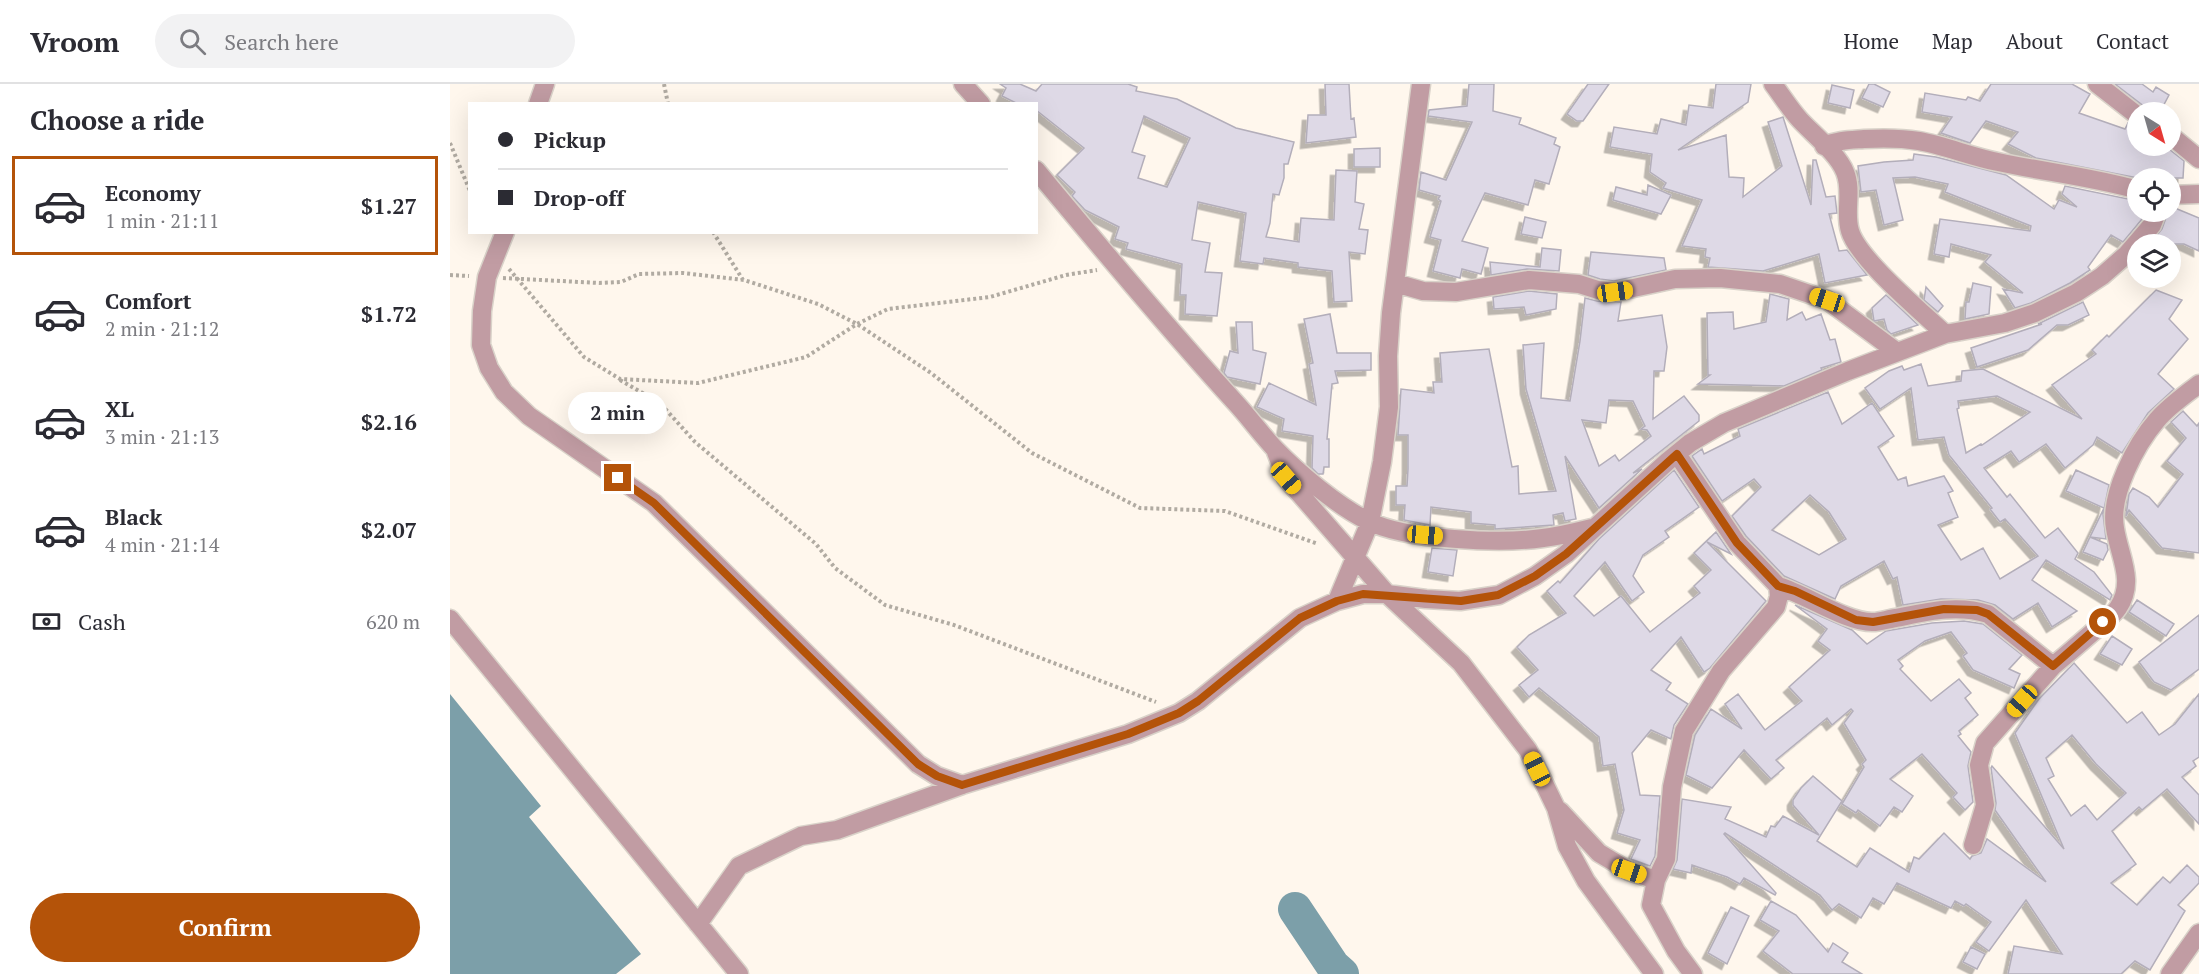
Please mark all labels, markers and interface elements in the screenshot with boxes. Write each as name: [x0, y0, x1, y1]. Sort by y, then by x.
search box: [155, 14, 575, 68]
text: Vroom: [30, 23, 119, 60]
icon: search: [176, 25, 209, 58]
text: Search here: [224, 27, 339, 56]
text: Home: [1843, 27, 1899, 55]
text: Map: [1932, 27, 1973, 55]
text: About: [2006, 27, 2063, 55]
text: Contact: [2096, 27, 2169, 55]
text: Choose a ride: [30, 102, 205, 138]
north arrow: [2127, 102, 2181, 156]
map controls: [2127, 102, 2181, 288]
text: Pickup: [534, 125, 606, 154]
button: locate: [2127, 168, 2181, 222]
text: Economy: [105, 178, 201, 207]
icon: car: [33, 179, 87, 233]
text: Drop-off: [534, 183, 625, 212]
text: $1.27: [361, 191, 417, 220]
text: 1 min · 21:11: [105, 207, 219, 234]
button: layers: [2127, 234, 2181, 288]
car: [1596, 281, 1634, 303]
text: Comfort: [105, 286, 191, 315]
car: [1807, 286, 1847, 314]
icon: car: [33, 287, 87, 341]
text: $1.72: [361, 299, 417, 328]
text: 2 min · 21:12: [105, 315, 219, 342]
callout: 2 min: [568, 391, 668, 433]
text: XL: [105, 394, 134, 423]
icon: car: [33, 395, 87, 449]
text: 2 min: [590, 399, 645, 426]
text: $2.16: [361, 407, 417, 436]
text: 3 min · 21:13: [105, 423, 219, 450]
car: [1267, 459, 1305, 497]
route end: [604, 464, 631, 491]
text: Black: [105, 502, 162, 531]
icon: car: [33, 503, 87, 557]
text: $2.07: [361, 515, 417, 544]
car: [1406, 524, 1444, 546]
text: 4 min · 21:14: [105, 531, 219, 558]
icon: cash: [30, 605, 63, 638]
text: Cash: [78, 607, 126, 636]
text: 620 m: [366, 608, 420, 635]
route start: [2089, 608, 2116, 635]
car: [2003, 682, 2041, 720]
car: [1521, 749, 1553, 789]
car: [1609, 857, 1649, 885]
button: Confirm: [30, 893, 420, 962]

